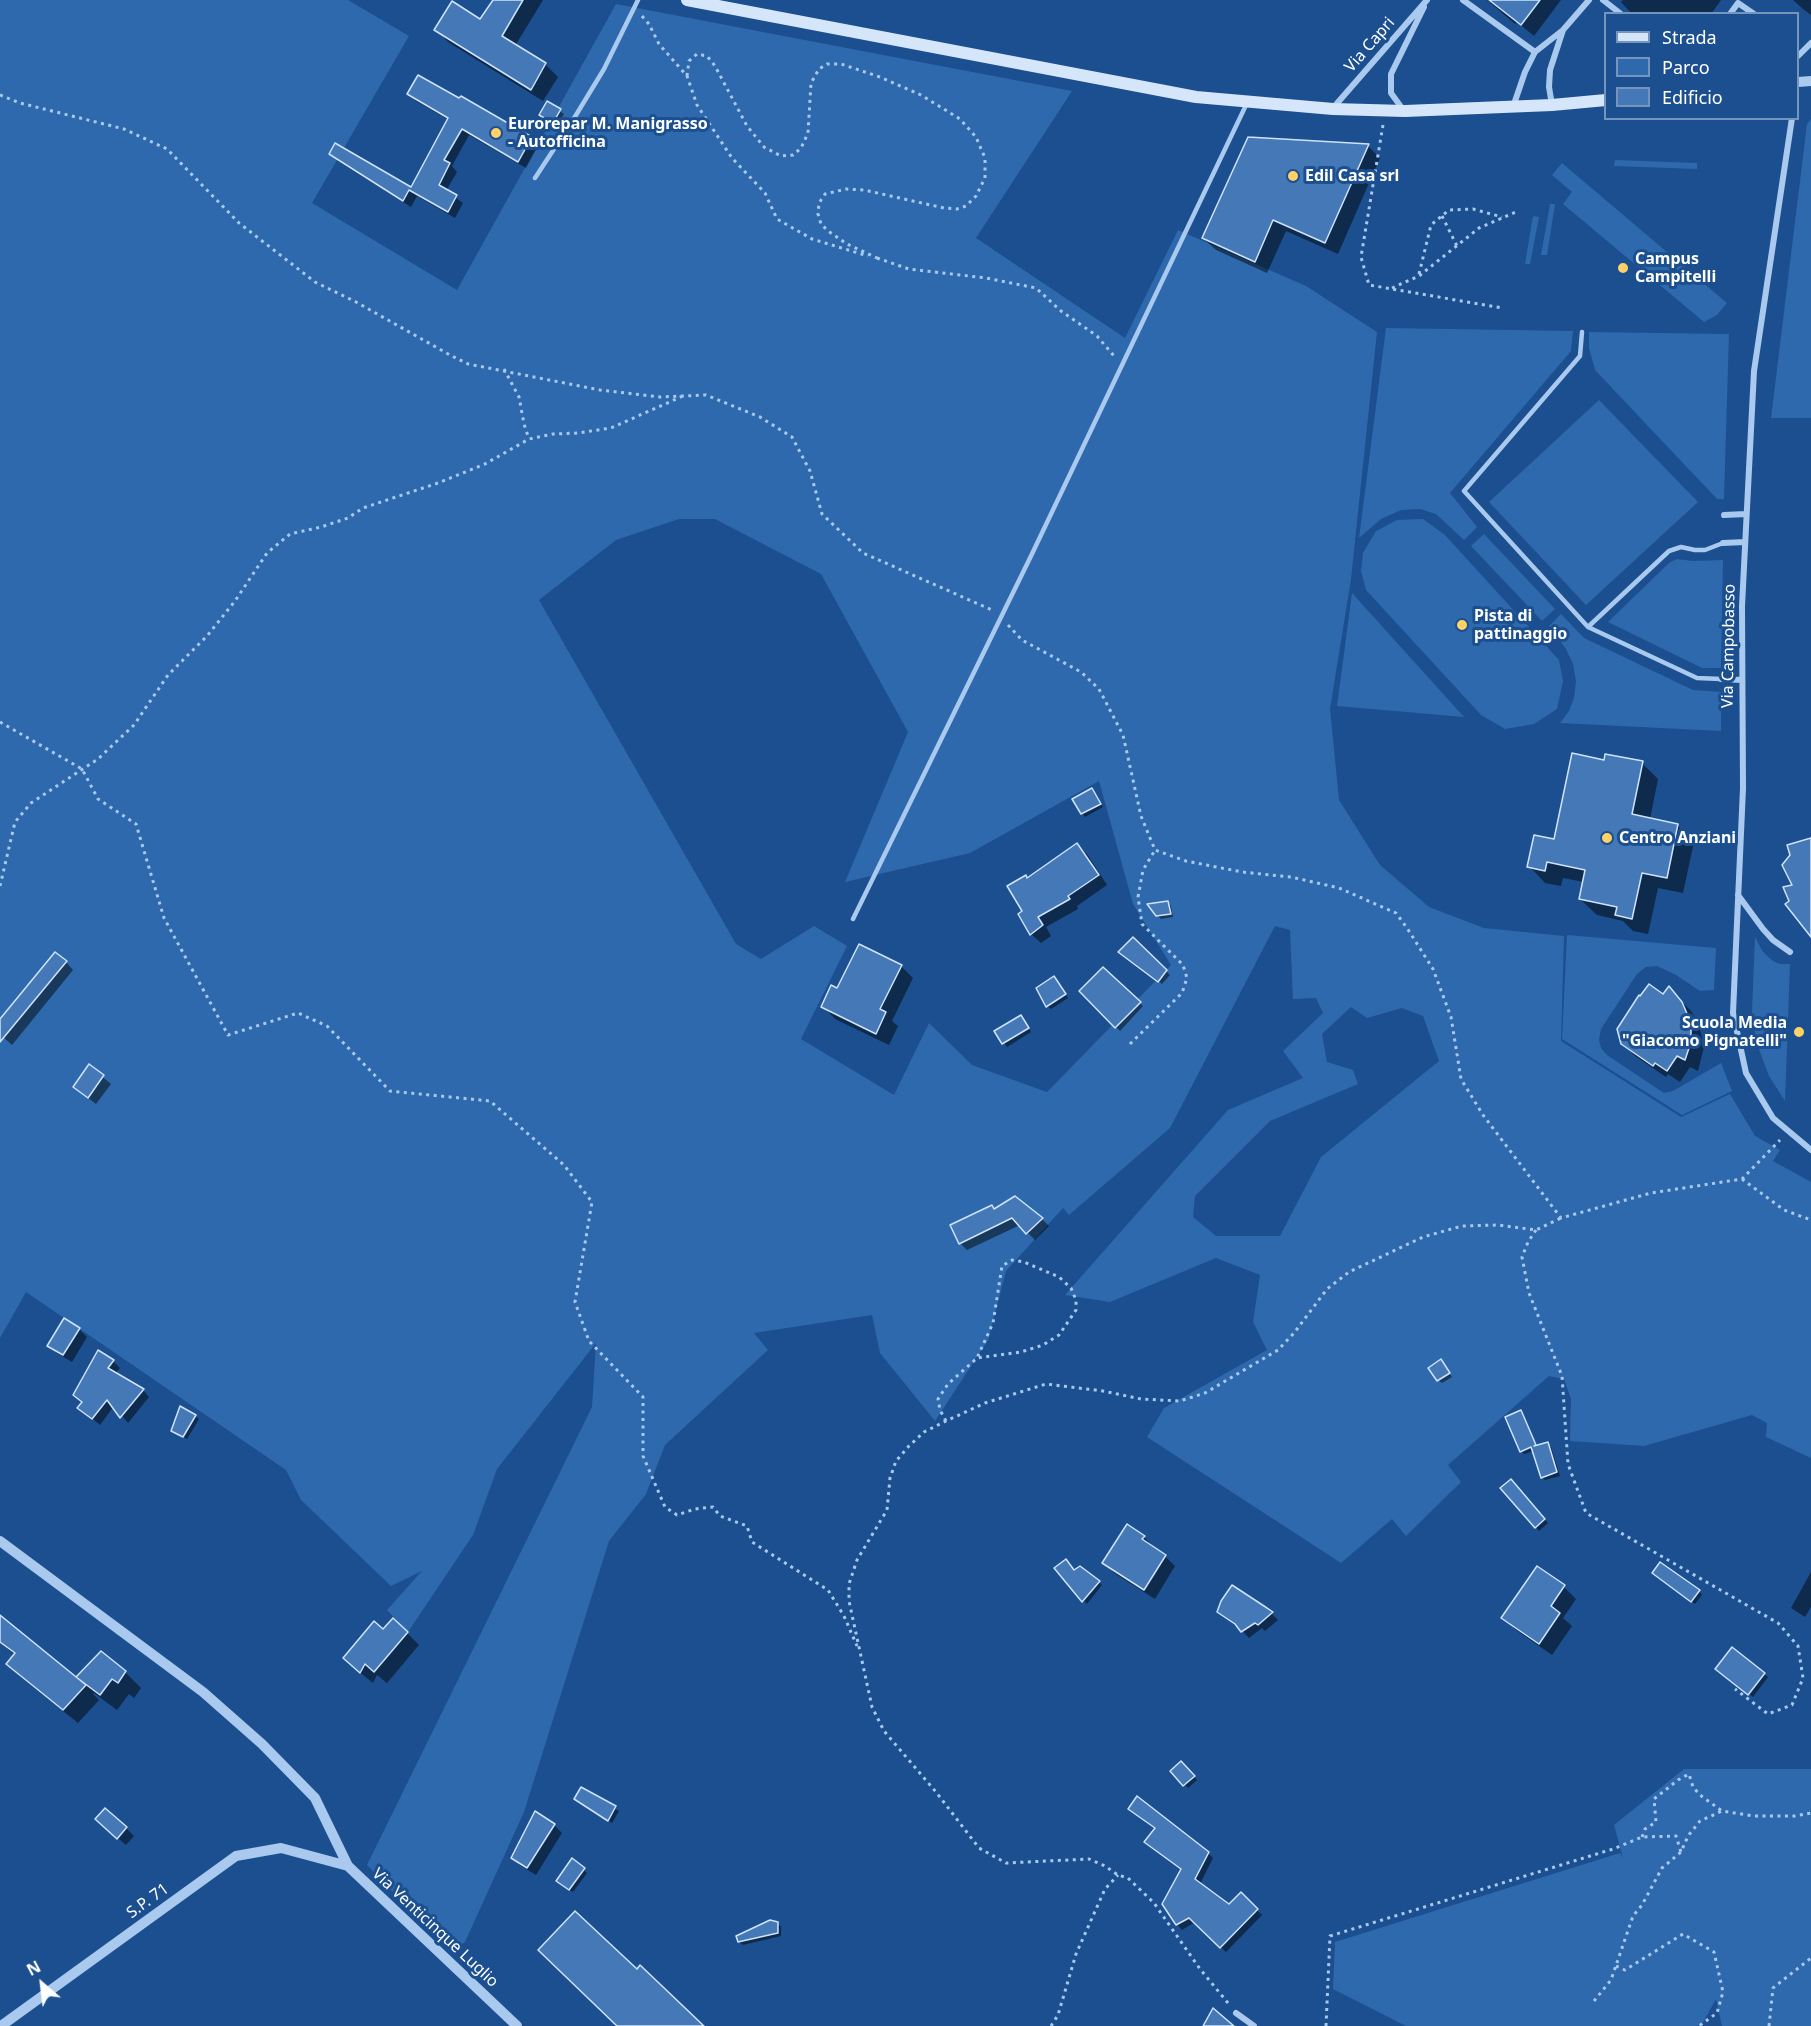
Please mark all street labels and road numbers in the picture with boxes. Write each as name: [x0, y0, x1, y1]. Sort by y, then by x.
street label: Via Capri: [1341, 14, 1399, 76]
street label: Via Campobasso: [1718, 584, 1740, 708]
street label: Via Venticinque Luglio: [368, 1865, 502, 1991]
street label: S.P. 71: [123, 1879, 173, 1923]

